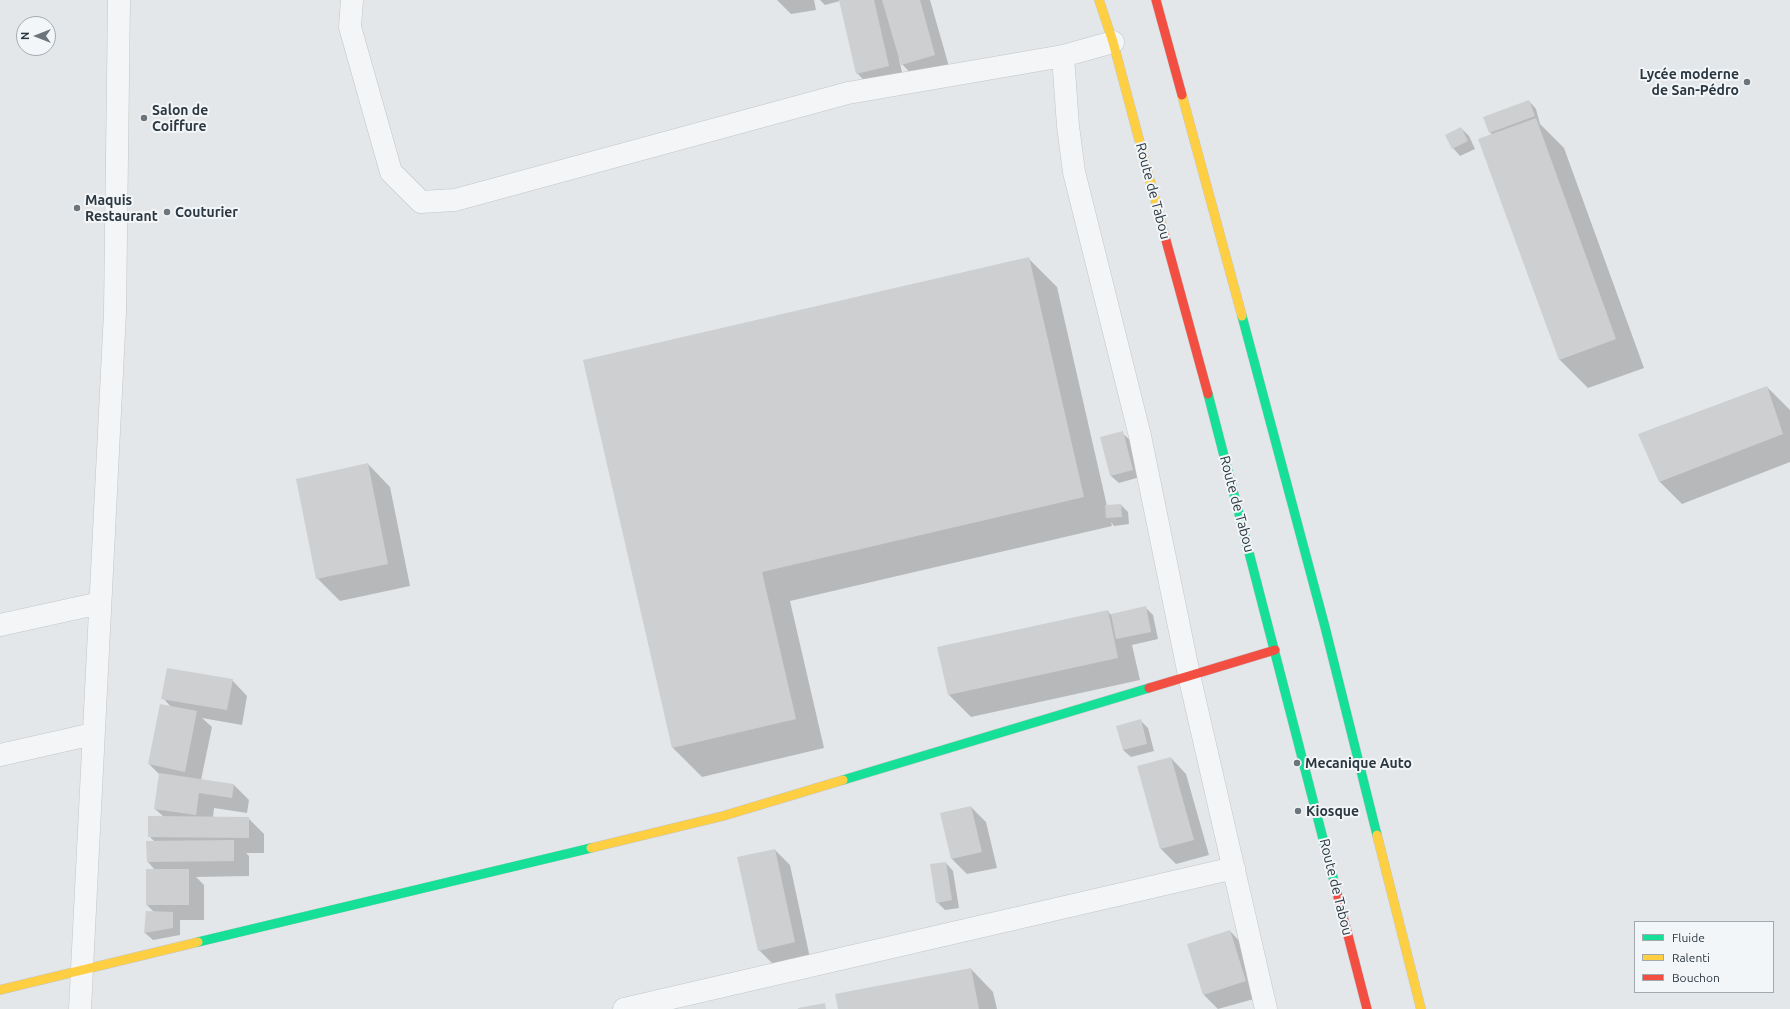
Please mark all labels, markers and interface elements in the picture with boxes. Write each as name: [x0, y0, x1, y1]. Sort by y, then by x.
north arrow: [16, 16, 56, 56]
text: N: [19, 32, 31, 40]
place label: Lycée moderne de San-Pédro: [1640, 66, 1739, 98]
marker: Lycée moderne de San-Pédro: [1742, 77, 1752, 87]
place label: Salon de Coiffure: [152, 102, 208, 134]
marker: Salon de Coiffure: [139, 113, 149, 123]
street label: Route de Tabou: [1132, 141, 1174, 241]
place label: Maquis Restaurant: [85, 192, 158, 224]
marker: Maquis Restaurant: [72, 203, 82, 213]
place label: Couturier: [175, 204, 238, 220]
marker: Couturier: [162, 207, 172, 217]
street label: Route de Tabou: [1216, 454, 1258, 554]
place label: Mecanique Auto: [1305, 755, 1412, 771]
marker: Mecanique Auto: [1292, 758, 1302, 768]
place label: Kiosque: [1306, 803, 1359, 819]
marker: Kiosque: [1293, 806, 1303, 816]
street label: Route de Tabou: [1316, 837, 1356, 937]
legend: [1634, 921, 1774, 993]
text: Fluide: [1672, 931, 1705, 944]
text: Ralenti: [1672, 951, 1710, 964]
text: Bouchon: [1672, 971, 1720, 984]

